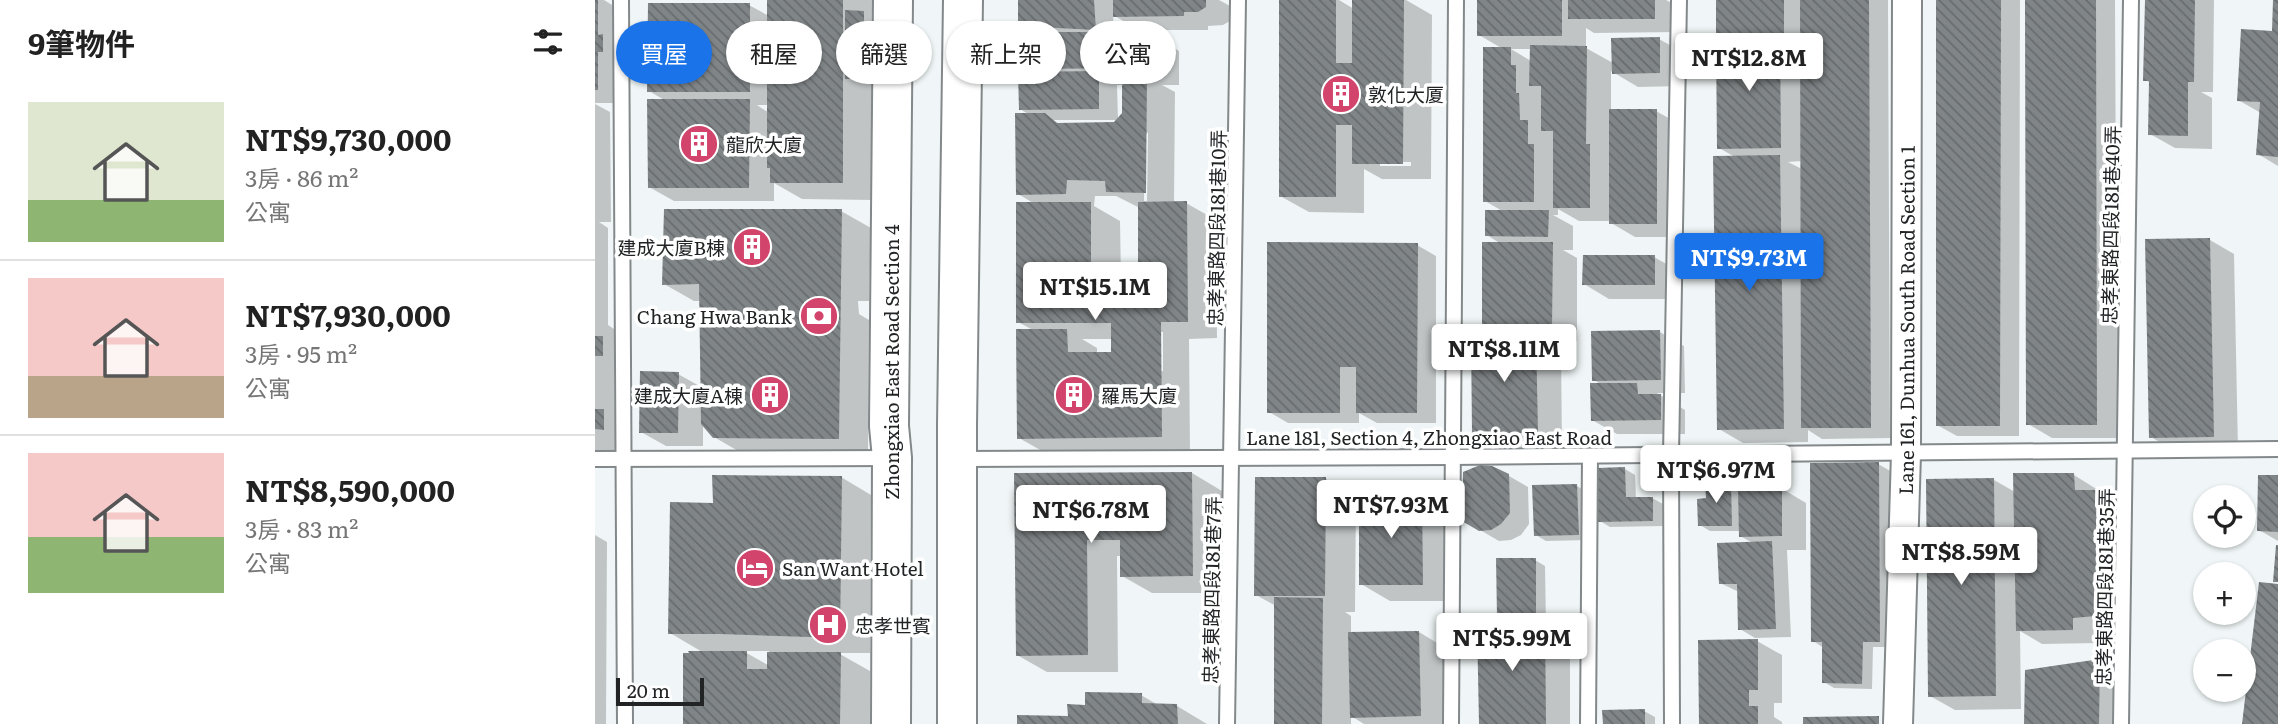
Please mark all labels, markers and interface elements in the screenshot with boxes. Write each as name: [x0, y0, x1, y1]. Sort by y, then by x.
text: 9筆物件: [28, 20, 135, 64]
chip: 買屋: [616, 21, 712, 84]
chip: 租屋: [726, 21, 822, 84]
chip: 篩選: [836, 21, 932, 84]
chip: 新上架: [946, 21, 1066, 84]
chip: 公寓: [1080, 21, 1176, 84]
icon: filters: [529, 23, 567, 61]
pin: NT$12.8M: [1677, 34, 1821, 93]
text: NT$12.8M: [1691, 39, 1807, 73]
building icon: 敦化大厦: [1320, 73, 1362, 115]
place label: 敦化大厦: [1368, 80, 1444, 108]
text: NT$9,730,000: [245, 116, 452, 160]
building icon: 龍欣大廈: [678, 123, 720, 165]
street label: 忠孝東路四段181巷40弄: [2094, 125, 2126, 325]
street label: 忠孝東路四段181巷10弄: [1200, 129, 1232, 327]
icon: home: [84, 130, 168, 214]
place label: 龍欣大廈: [726, 130, 802, 158]
street label: Lane 161, Dunhua South Road Section 1: [1891, 145, 1921, 495]
text: 3房 · 86 m²: [245, 160, 358, 194]
text: 公寓: [245, 194, 291, 228]
street label: Zhongxiao East Road Section 4: [877, 224, 905, 500]
building icon: 建成大廈B棟: [731, 226, 773, 268]
place label: 建成大廈B棟: [617, 233, 725, 261]
pin: NT$9.73M: [1677, 233, 1821, 293]
text: NT$9.73M: [1691, 239, 1807, 273]
pin: NT$15.1M: [1023, 262, 1167, 322]
text: NT$15.1M: [1039, 268, 1151, 302]
text: NT$7,930,000: [245, 292, 451, 336]
bank icon: Chang Hwa Bank: [798, 295, 840, 337]
place label: Chang Hwa Bank: [637, 302, 792, 330]
icon: home: [84, 306, 168, 390]
pin: NT$8.11M: [1432, 324, 1576, 384]
text: NT$8.11M: [1447, 330, 1561, 364]
text: 3房 · 95 m²: [245, 336, 357, 370]
text: 公寓: [245, 370, 291, 404]
building icon: 建成大廈A棟: [749, 374, 791, 416]
building icon: 羅馬大廈: [1053, 374, 1095, 416]
place label: 建成大廈A棟: [634, 381, 743, 409]
place label: 羅馬大廈: [1101, 381, 1177, 409]
street label: Lane 181, Section 4, Zhongxiao East Road: [1246, 423, 1612, 451]
pin: NT$6.97M: [1644, 446, 1788, 505]
text: NT$6.97M: [1656, 451, 1776, 485]
text: NT$8,590,000: [245, 467, 455, 511]
pin: NT$7.93M: [1319, 480, 1463, 540]
icon: home: [84, 481, 168, 565]
map controls: [2193, 485, 2256, 702]
button: locate: [2193, 485, 2256, 548]
pin: NT$6.78M: [1019, 486, 1163, 545]
text: NT$7.93M: [1333, 486, 1449, 520]
street label: 忠孝東路四段181巷35弄: [2088, 488, 2120, 686]
text: NT$6.78M: [1032, 491, 1150, 525]
street label: 忠孝東路四段181巷7弄: [1195, 496, 1227, 684]
text: 3房 · 83 m²: [245, 511, 359, 545]
pin: NT$8.59M: [1889, 528, 2033, 587]
text: NT$8.59M: [1901, 533, 2021, 567]
text: 公寓: [245, 545, 291, 579]
hotel icon: San Want Hotel: [734, 547, 776, 589]
place label: San Want Hotel: [782, 554, 924, 582]
button: +: [2193, 562, 2256, 625]
hospital icon: 忠孝世賓: [807, 604, 849, 646]
place label: 忠孝世賓: [855, 611, 931, 639]
pin: NT$5.99M: [1440, 614, 1584, 673]
text: NT$5.99M: [1452, 619, 1572, 653]
button: −: [2193, 639, 2256, 702]
scale bar: [616, 675, 703, 707]
text: 20 m: [627, 676, 670, 704]

